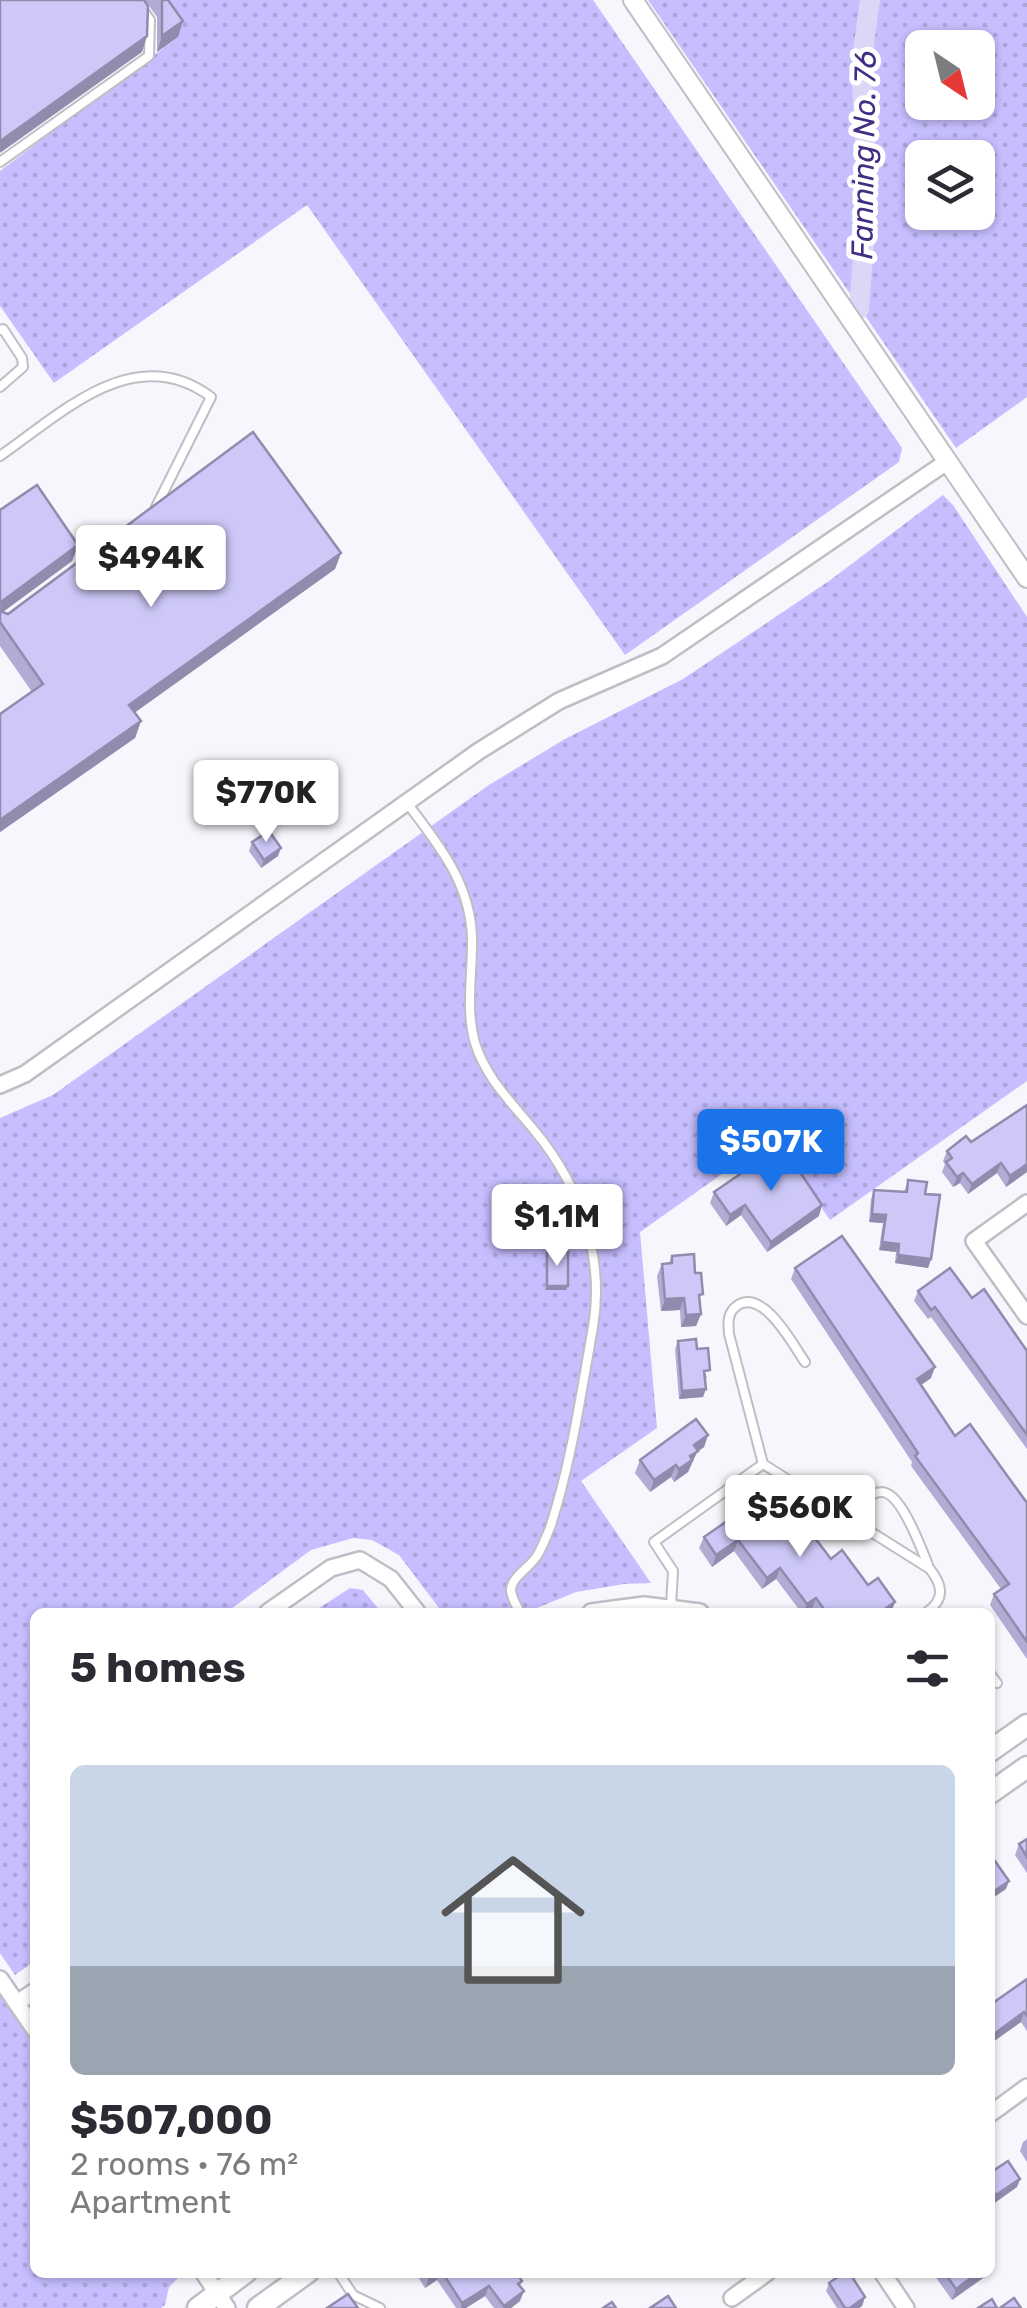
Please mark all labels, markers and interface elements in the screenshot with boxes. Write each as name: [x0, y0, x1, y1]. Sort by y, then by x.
north arrow: [905, 30, 995, 120]
map controls: [905, 30, 995, 230]
water label: Fanning No. 76: [844, 50, 884, 260]
button: layers: [905, 140, 995, 230]
pin: $494K: [81, 525, 221, 610]
text: $494K: [98, 538, 204, 576]
pin: $770K: [196, 760, 336, 845]
text: $770K: [215, 773, 317, 811]
pin: $507K: [701, 1109, 841, 1194]
text: $507K: [719, 1122, 823, 1160]
pin: $1.1M: [487, 1184, 627, 1269]
text: $1.1M: [514, 1197, 600, 1235]
pin: $560K: [730, 1475, 870, 1560]
text: $560K: [747, 1488, 853, 1526]
icon: filters: [900, 1641, 955, 1696]
text: 5 homes: [70, 1643, 246, 1693]
icon: home: [423, 1830, 603, 2010]
text: $507,000: [70, 2095, 272, 2145]
text: 2 rooms · 76 m²: [70, 2145, 298, 2183]
text: Apartment: [70, 2183, 231, 2221]

